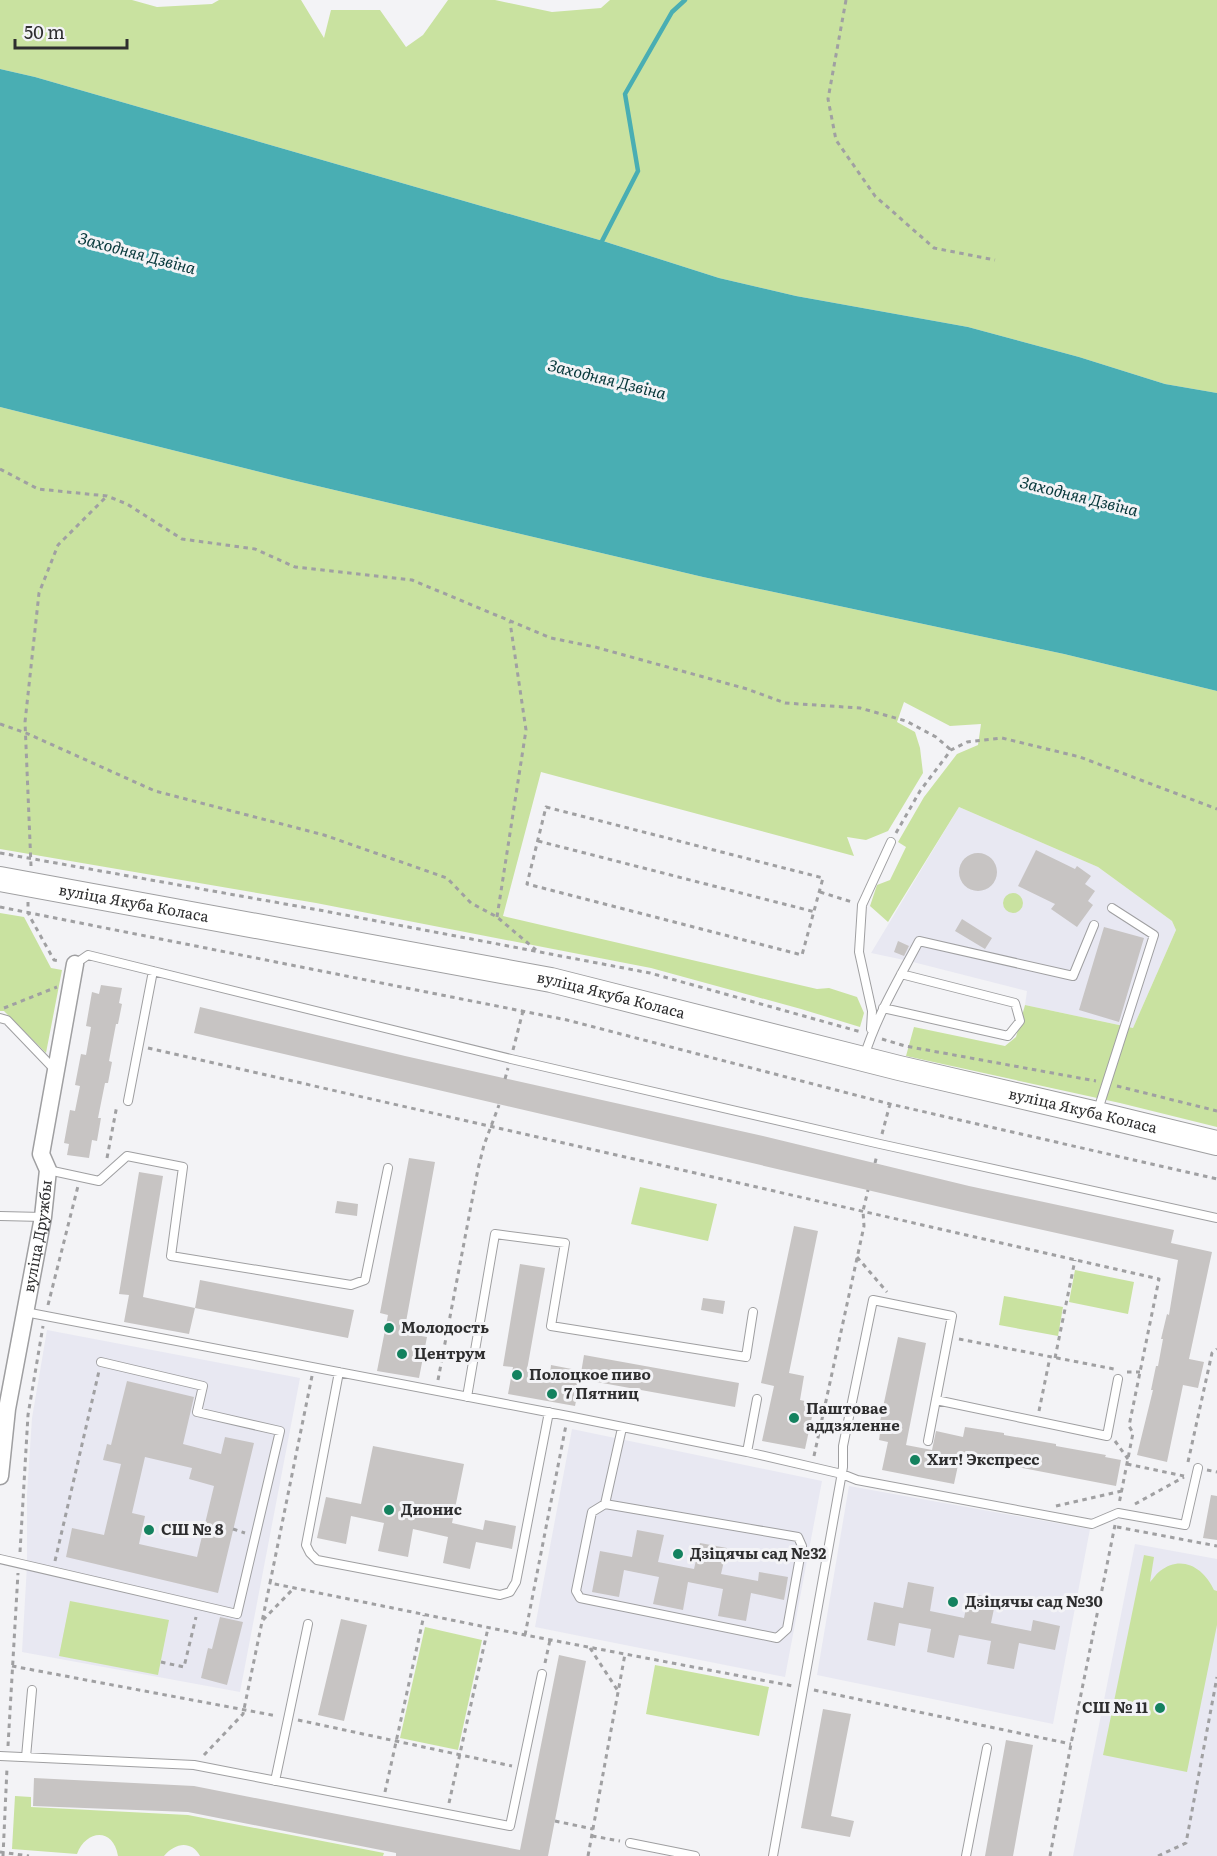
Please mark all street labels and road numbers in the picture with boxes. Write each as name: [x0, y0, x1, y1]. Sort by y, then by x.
street label: вуліца Якуба Коласа: [57, 877, 212, 927]
street label: вуліца Якуба Коласа: [535, 965, 689, 1024]
street label: вуліца Якуба Коласа: [1007, 1081, 1161, 1138]
street label: вуліца Дружбы: [16, 1179, 57, 1294]

